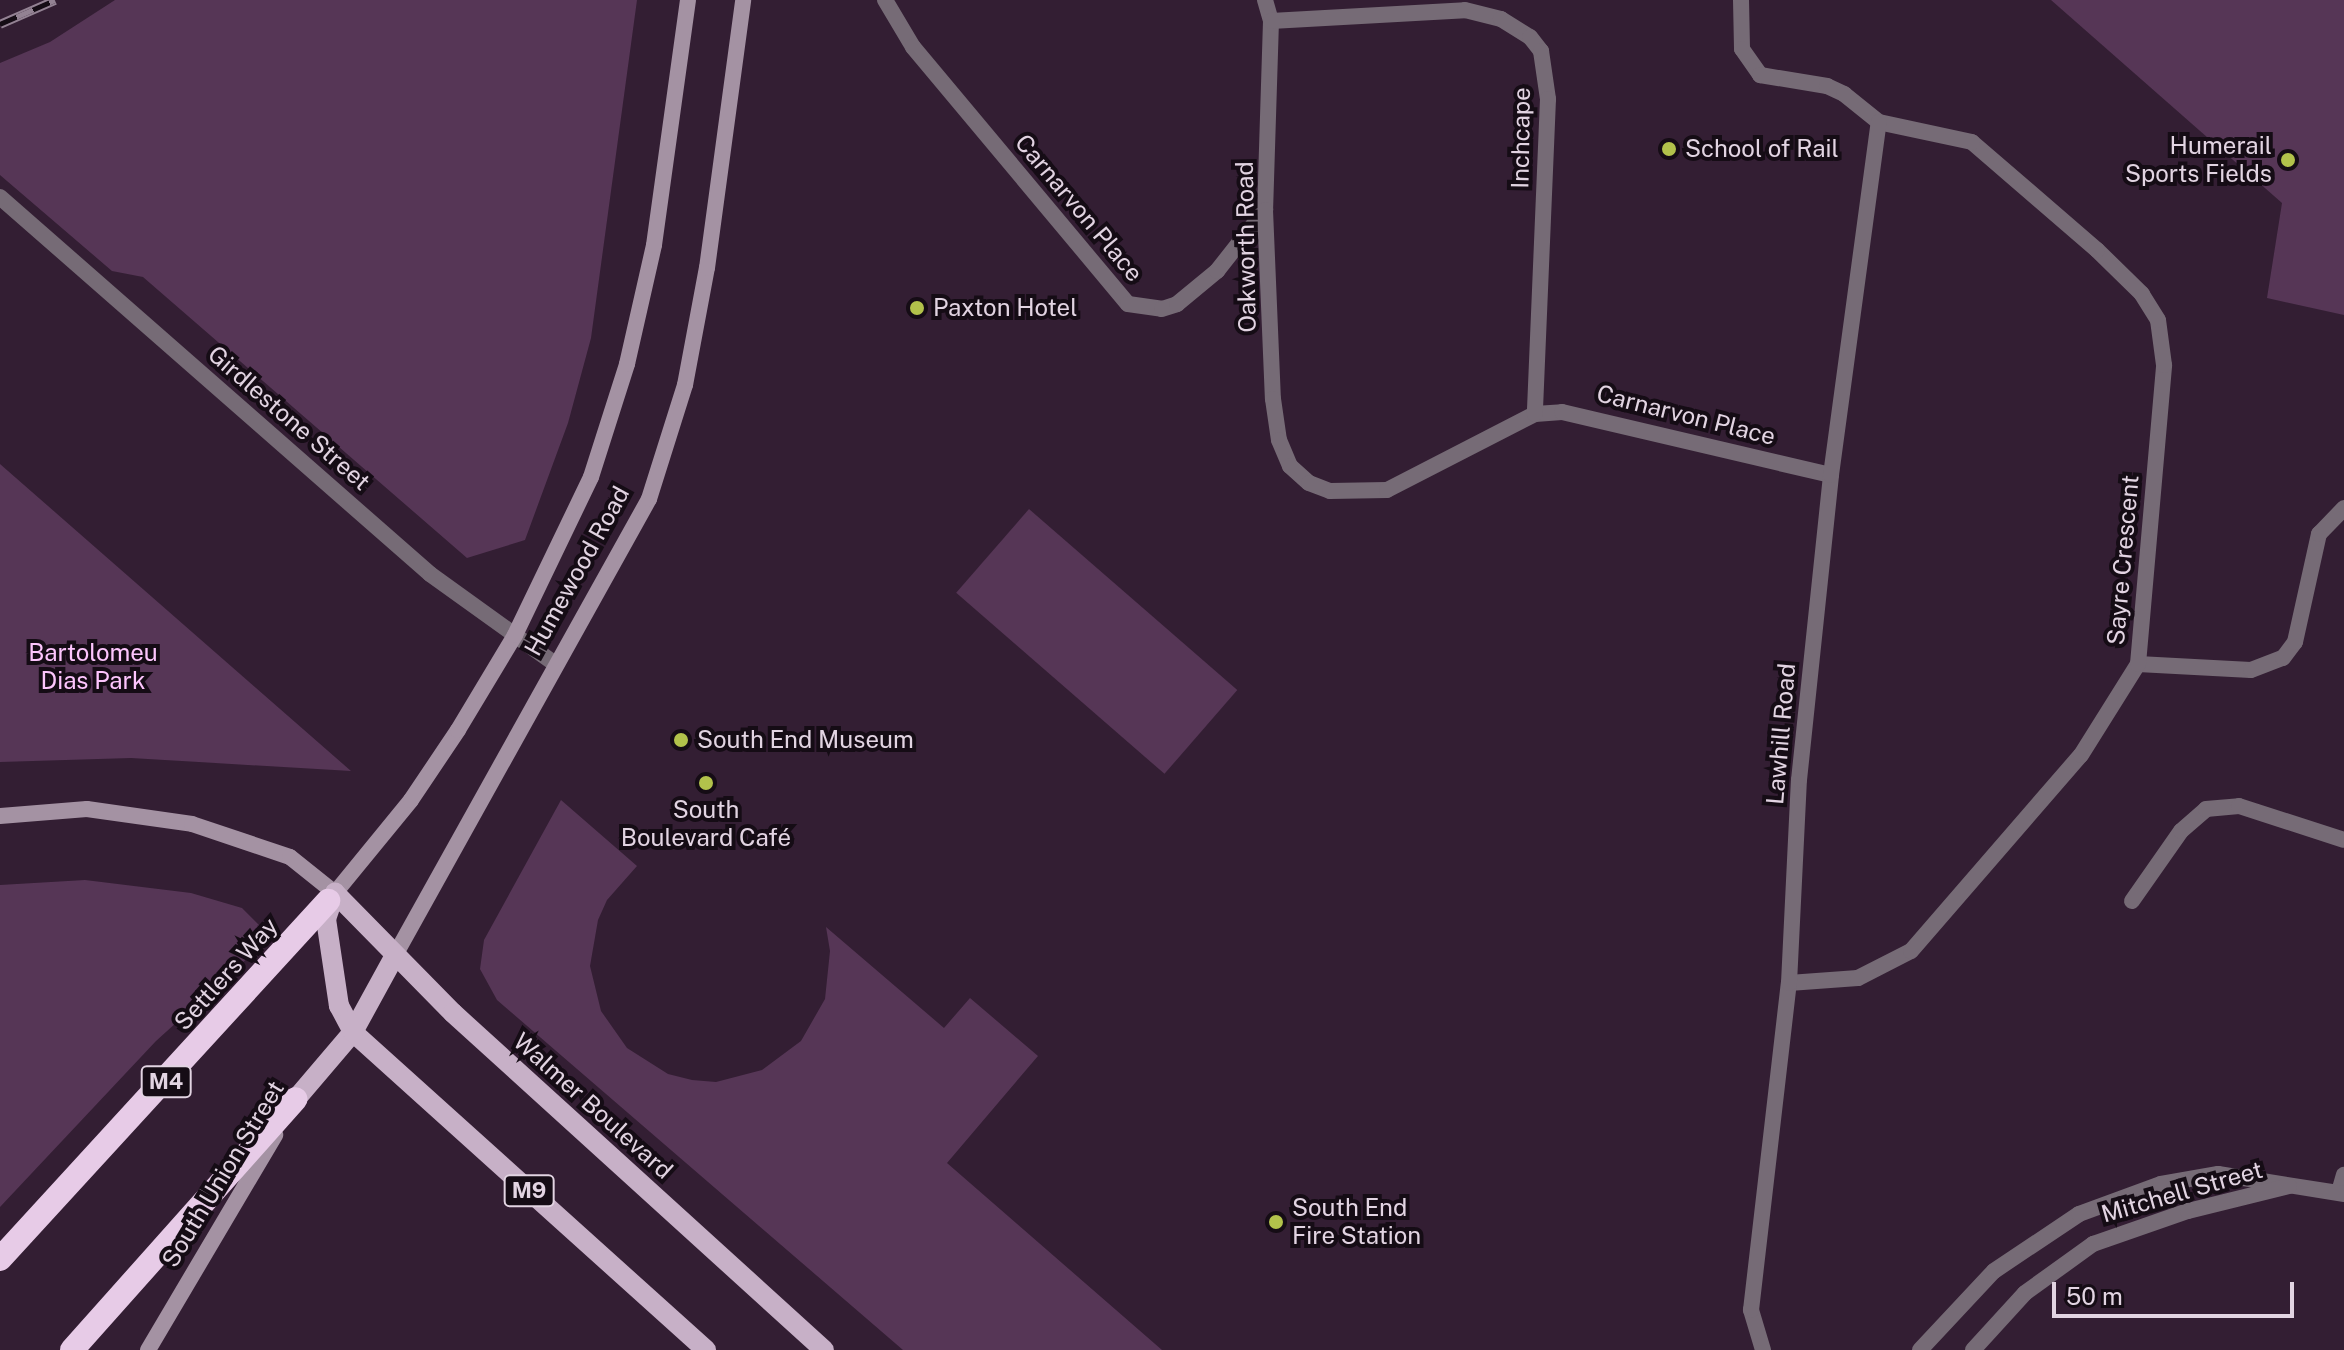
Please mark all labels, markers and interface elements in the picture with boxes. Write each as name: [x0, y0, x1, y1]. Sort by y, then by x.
street label: Inchcape: [1506, 87, 1536, 189]
street label: Carnarvon Place: [1009, 129, 1149, 287]
place label: Humerail Sports Fields: [2125, 132, 2272, 188]
place label: School of Rail: [1685, 135, 1839, 163]
marker: School of Rail: [1660, 140, 1678, 158]
marker: Humerail Sports Fields: [2279, 151, 2297, 169]
street label: Oakworth Road: [1230, 161, 1262, 333]
place label: Paxton Hotel: [933, 294, 1077, 322]
marker: Paxton Hotel: [908, 299, 926, 317]
street label: Girdlestone Street: [202, 340, 376, 496]
street label: Carnarvon Place: [1594, 379, 1778, 451]
street label: Sayre Crescent: [2101, 474, 2145, 646]
street label: Humewood Road: [519, 481, 635, 661]
park label: Bartolomeu Dias Park: [28, 639, 158, 695]
street label: Lawhill Road: [1760, 662, 1802, 806]
place label: South End Museum: [697, 726, 914, 754]
marker: South End Museum: [672, 731, 690, 749]
marker: South Boulevard Café: [697, 774, 715, 792]
place label: South Boulevard Café: [621, 796, 791, 852]
street label: Settlers Way: [168, 912, 284, 1036]
street label: Walmer Boulevard: [507, 1027, 679, 1185]
road number: M4: [140, 1064, 192, 1100]
street label: South Union Street: [156, 1076, 290, 1272]
street label: Mitchell Street: [2098, 1155, 2266, 1229]
road number: M9: [503, 1173, 555, 1209]
place label: South End Fire Station: [1292, 1194, 1421, 1250]
marker: South End Fire Station: [1267, 1213, 1285, 1231]
scale bar: [2056, 1266, 2298, 1316]
text: 50 m: [2066, 1282, 2123, 1310]

